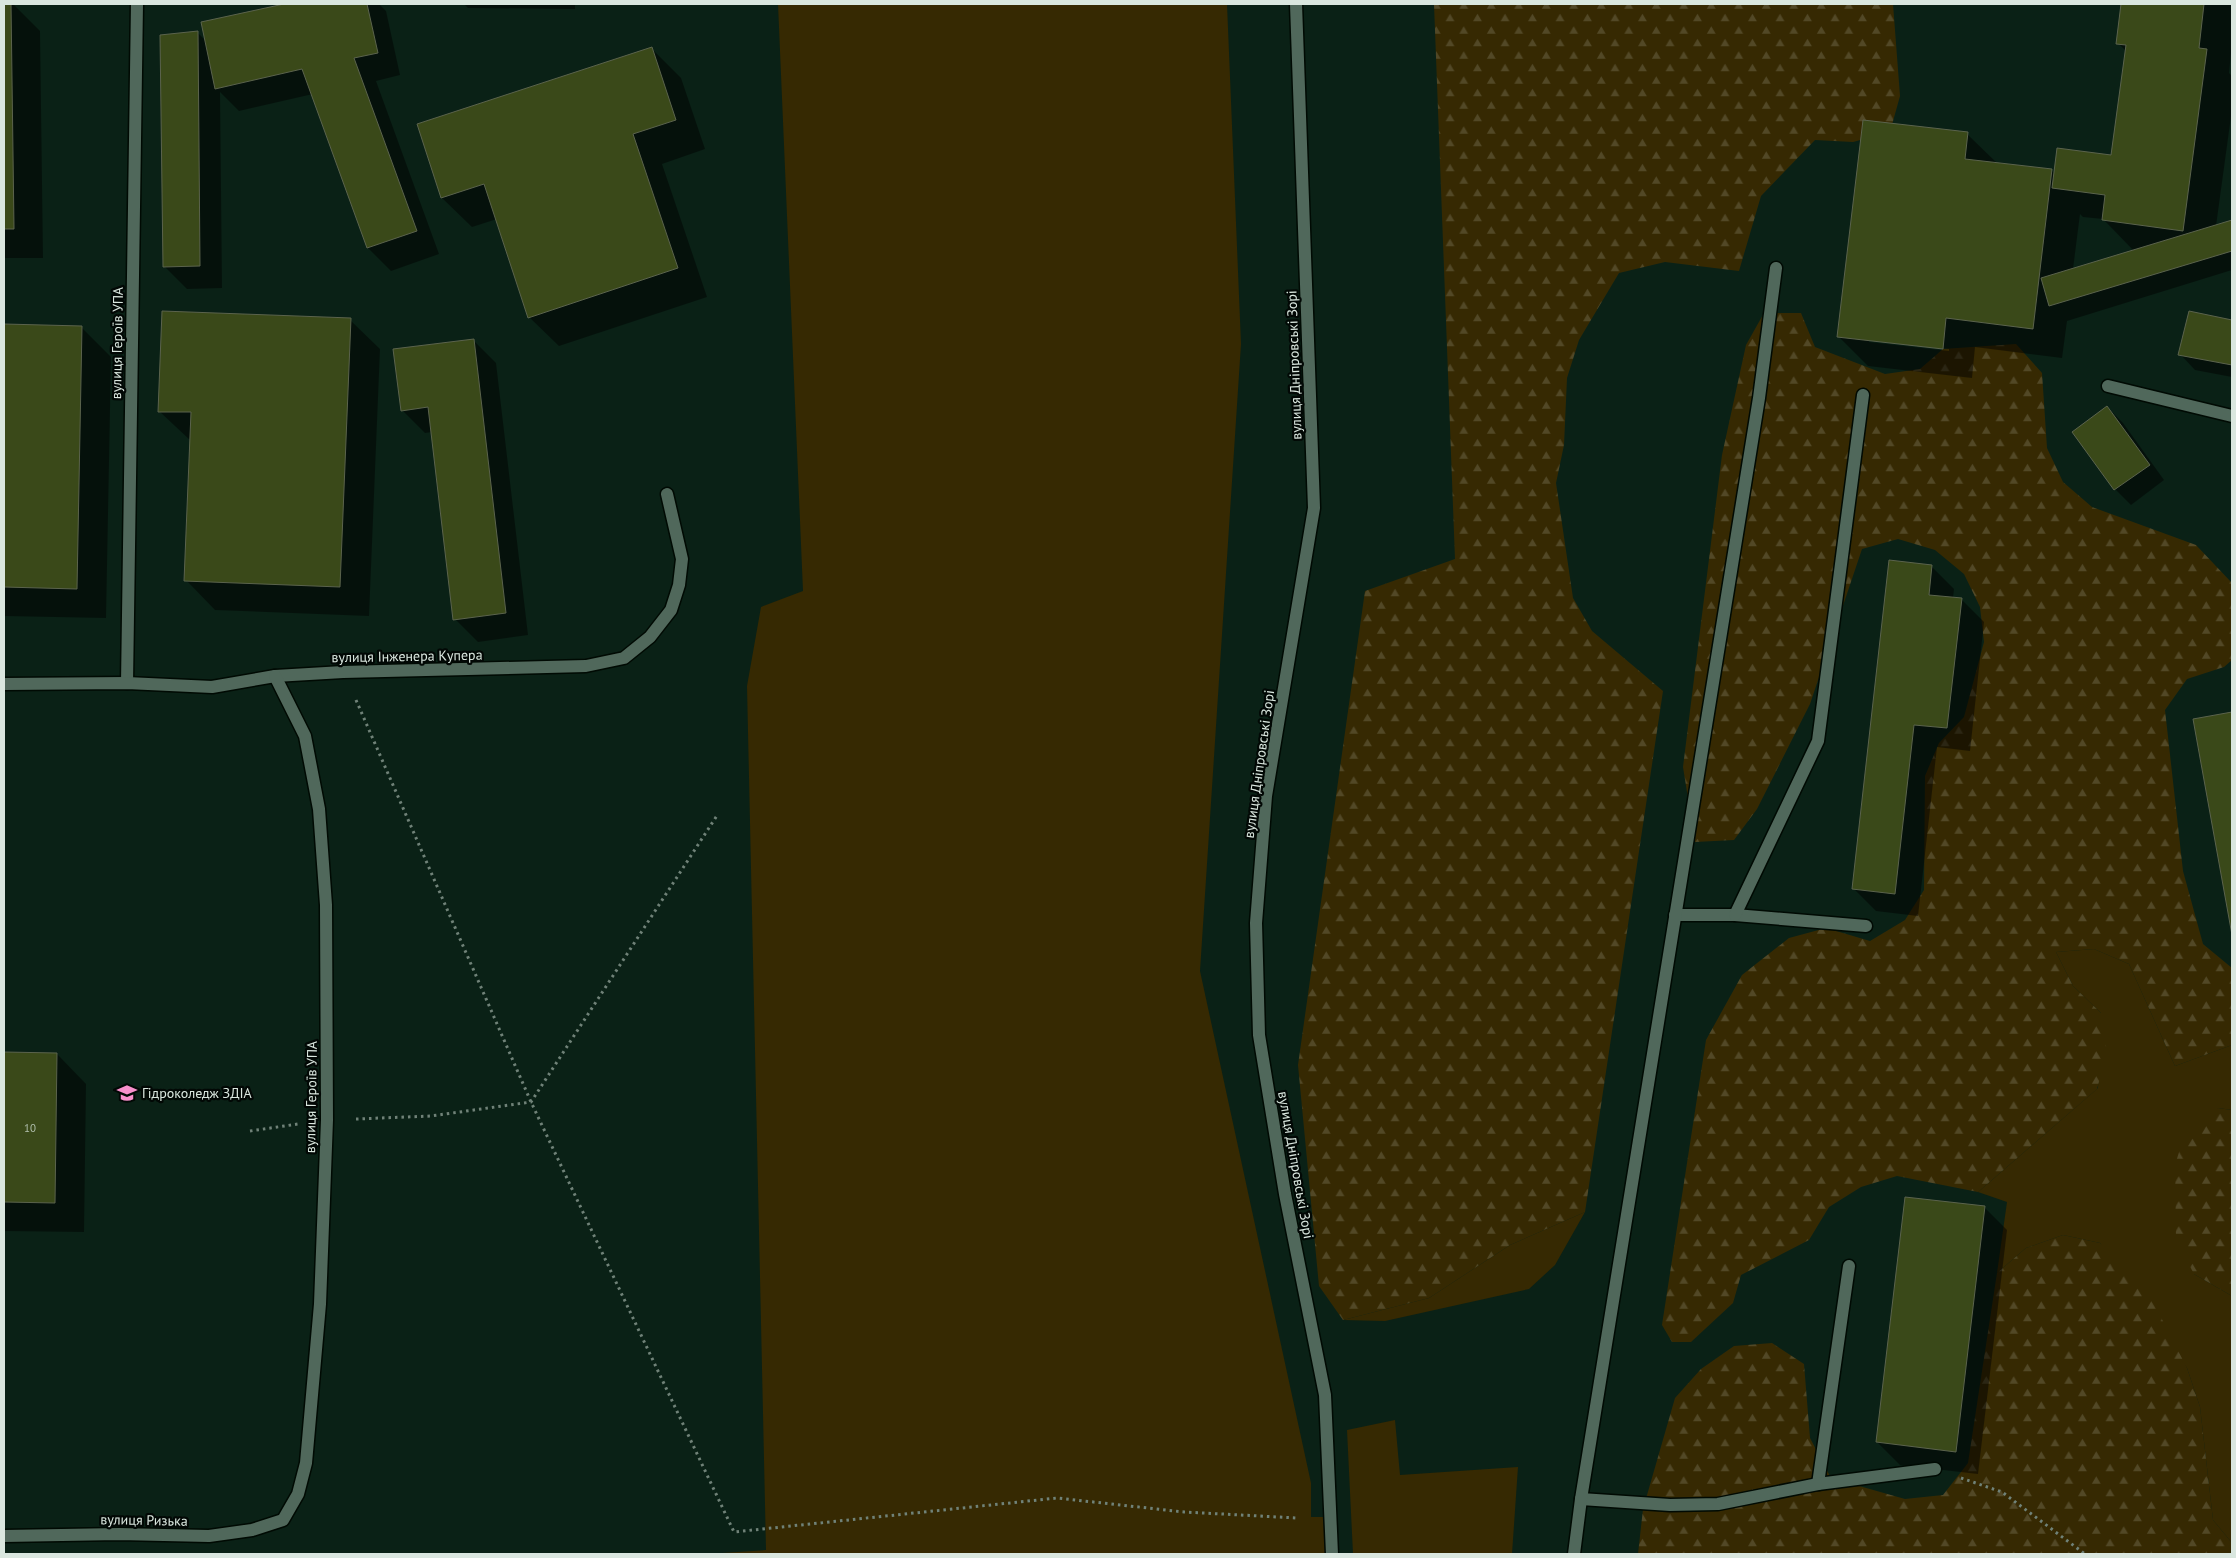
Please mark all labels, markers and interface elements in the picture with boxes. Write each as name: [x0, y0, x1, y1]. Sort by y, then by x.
street label: вулиця Героїв УПА: [107, 286, 127, 399]
street label: вулиця Дніпровські Зорі: [1282, 290, 1306, 440]
street label: вулиця Інженера Купера: [331, 646, 483, 666]
street label: вулиця Дніпровські Зорі: [1240, 689, 1278, 839]
street label: вулиця Героїв УПА: [301, 1040, 321, 1153]
school or university icon: Гідроколедж ЗДIА: [116, 1082, 138, 1104]
place label: Гідроколедж ЗДIА: [142, 1084, 253, 1102]
street label: вулиця Дніпровські Зорі: [1274, 1090, 1318, 1240]
house number: 10: [24, 1121, 36, 1135]
street label: вулиця Ризька: [100, 1510, 188, 1530]

